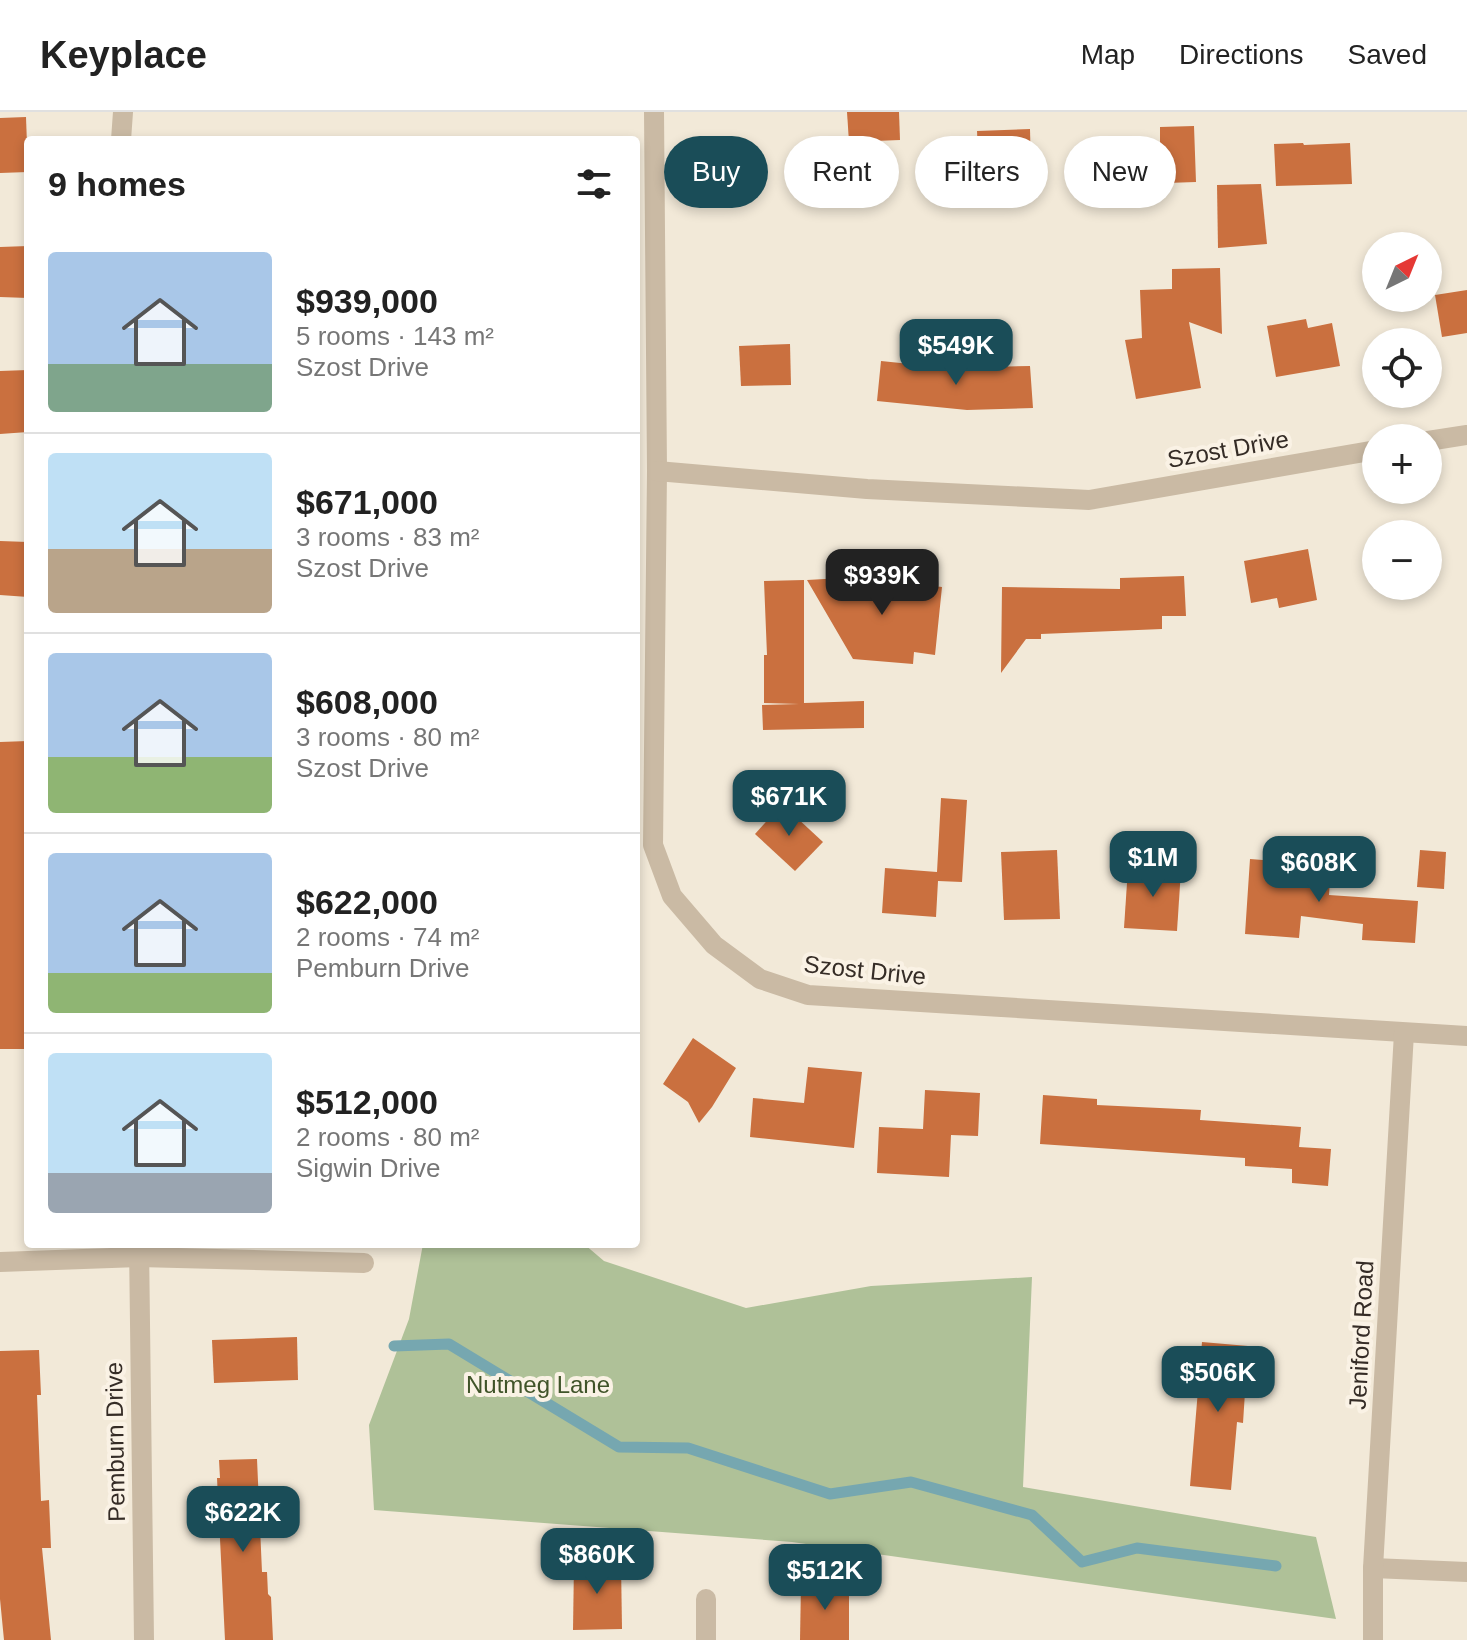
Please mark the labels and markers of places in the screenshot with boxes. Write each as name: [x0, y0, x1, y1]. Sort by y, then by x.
pin: $549K: [900, 319, 1012, 387]
pin: $939K: [826, 549, 938, 617]
pin: $671K: [733, 770, 845, 838]
pin: $1M: [1114, 831, 1192, 899]
pin: $608K: [1263, 836, 1375, 904]
pin: $506K: [1162, 1346, 1274, 1414]
pin: $622K: [187, 1486, 299, 1554]
pin: $860K: [541, 1528, 653, 1596]
pin: $512K: [769, 1544, 881, 1612]

